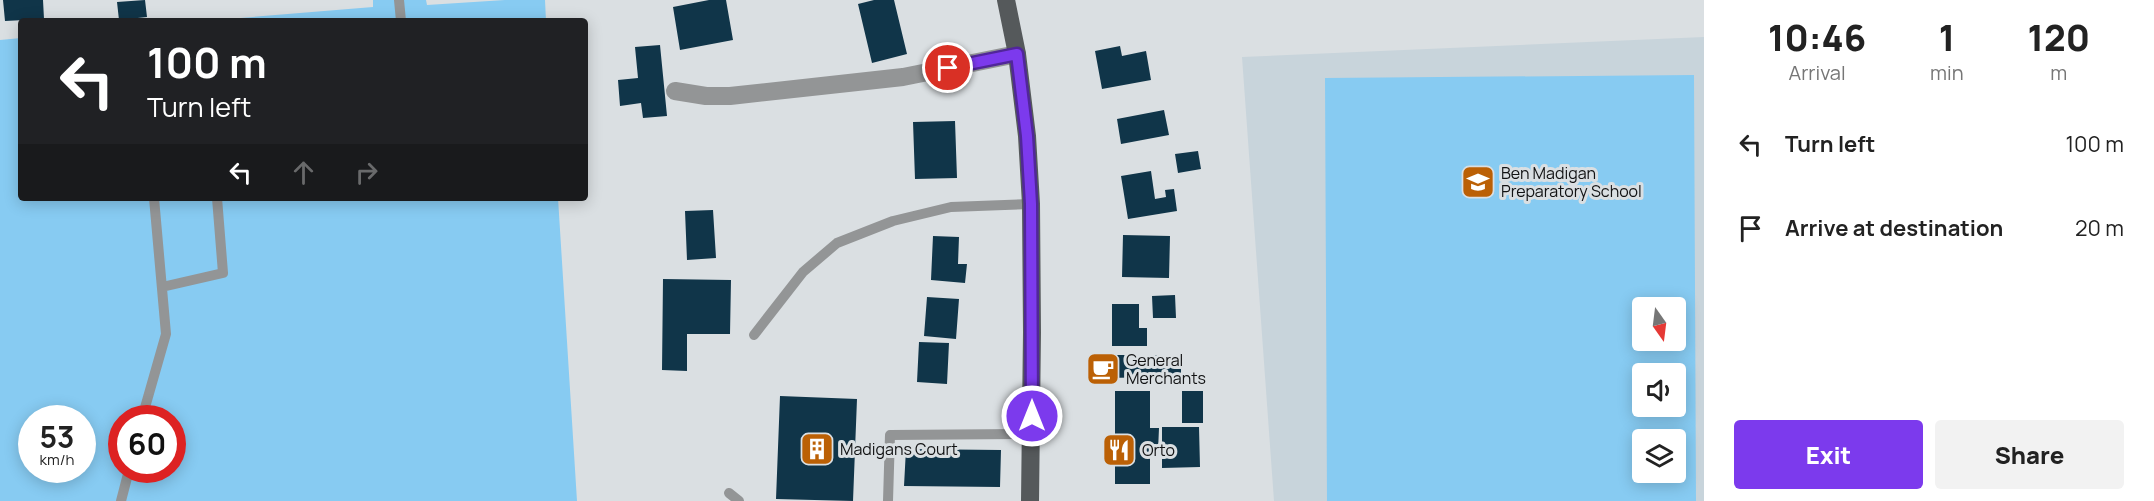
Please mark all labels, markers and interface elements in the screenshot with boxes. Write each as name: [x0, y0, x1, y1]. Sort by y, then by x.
text: 10:46: [1768, 13, 1866, 62]
text: 1: [1939, 13, 1955, 62]
text: 120: [2028, 13, 2090, 62]
text: 100 m: [147, 33, 267, 91]
icon: left: [48, 42, 126, 120]
pin: [922, 42, 973, 93]
icon: arrive: [931, 51, 964, 84]
text: Arrival: [1788, 59, 1846, 86]
text: min: [1930, 59, 1964, 86]
text: m: [2050, 59, 2067, 86]
text: Turn left: [147, 88, 251, 125]
icon: left: [1734, 128, 1767, 161]
text: Turn left: [1785, 129, 1875, 159]
text: 100 m: [2066, 129, 2124, 159]
icon: left: [224, 156, 257, 189]
icon: ahead: [287, 156, 320, 189]
icon: right: [350, 156, 383, 189]
place label: Ben Madigan Preparatory School: [1501, 162, 1642, 202]
school or university icon: Ben Madigan Preparatory School: [1460, 164, 1496, 200]
icon: arrive: [1734, 212, 1767, 245]
text: Arrive at destination: [1785, 213, 2003, 243]
text: 20 m: [2075, 213, 2124, 243]
north arrow: [1632, 297, 1686, 351]
map controls: [1632, 297, 1686, 483]
place label: General Merchants: [1126, 349, 1206, 389]
cafe icon: General Merchants: [1085, 351, 1121, 387]
button: sound: [1632, 363, 1686, 417]
position arrow: [1000, 384, 1064, 448]
speed limit sign: 60: [108, 405, 186, 483]
text: 53: [39, 416, 75, 457]
button: Exit: [1734, 420, 1923, 489]
button: Share: [1935, 420, 2124, 489]
button: layers: [1632, 429, 1686, 483]
building icon: Madigans Court: [799, 431, 835, 467]
restaurant icon: Orto: [1101, 432, 1137, 468]
place label: Madigans Court: [840, 438, 958, 460]
place label: Orto: [1142, 439, 1175, 461]
text: km/h: [40, 449, 74, 470]

